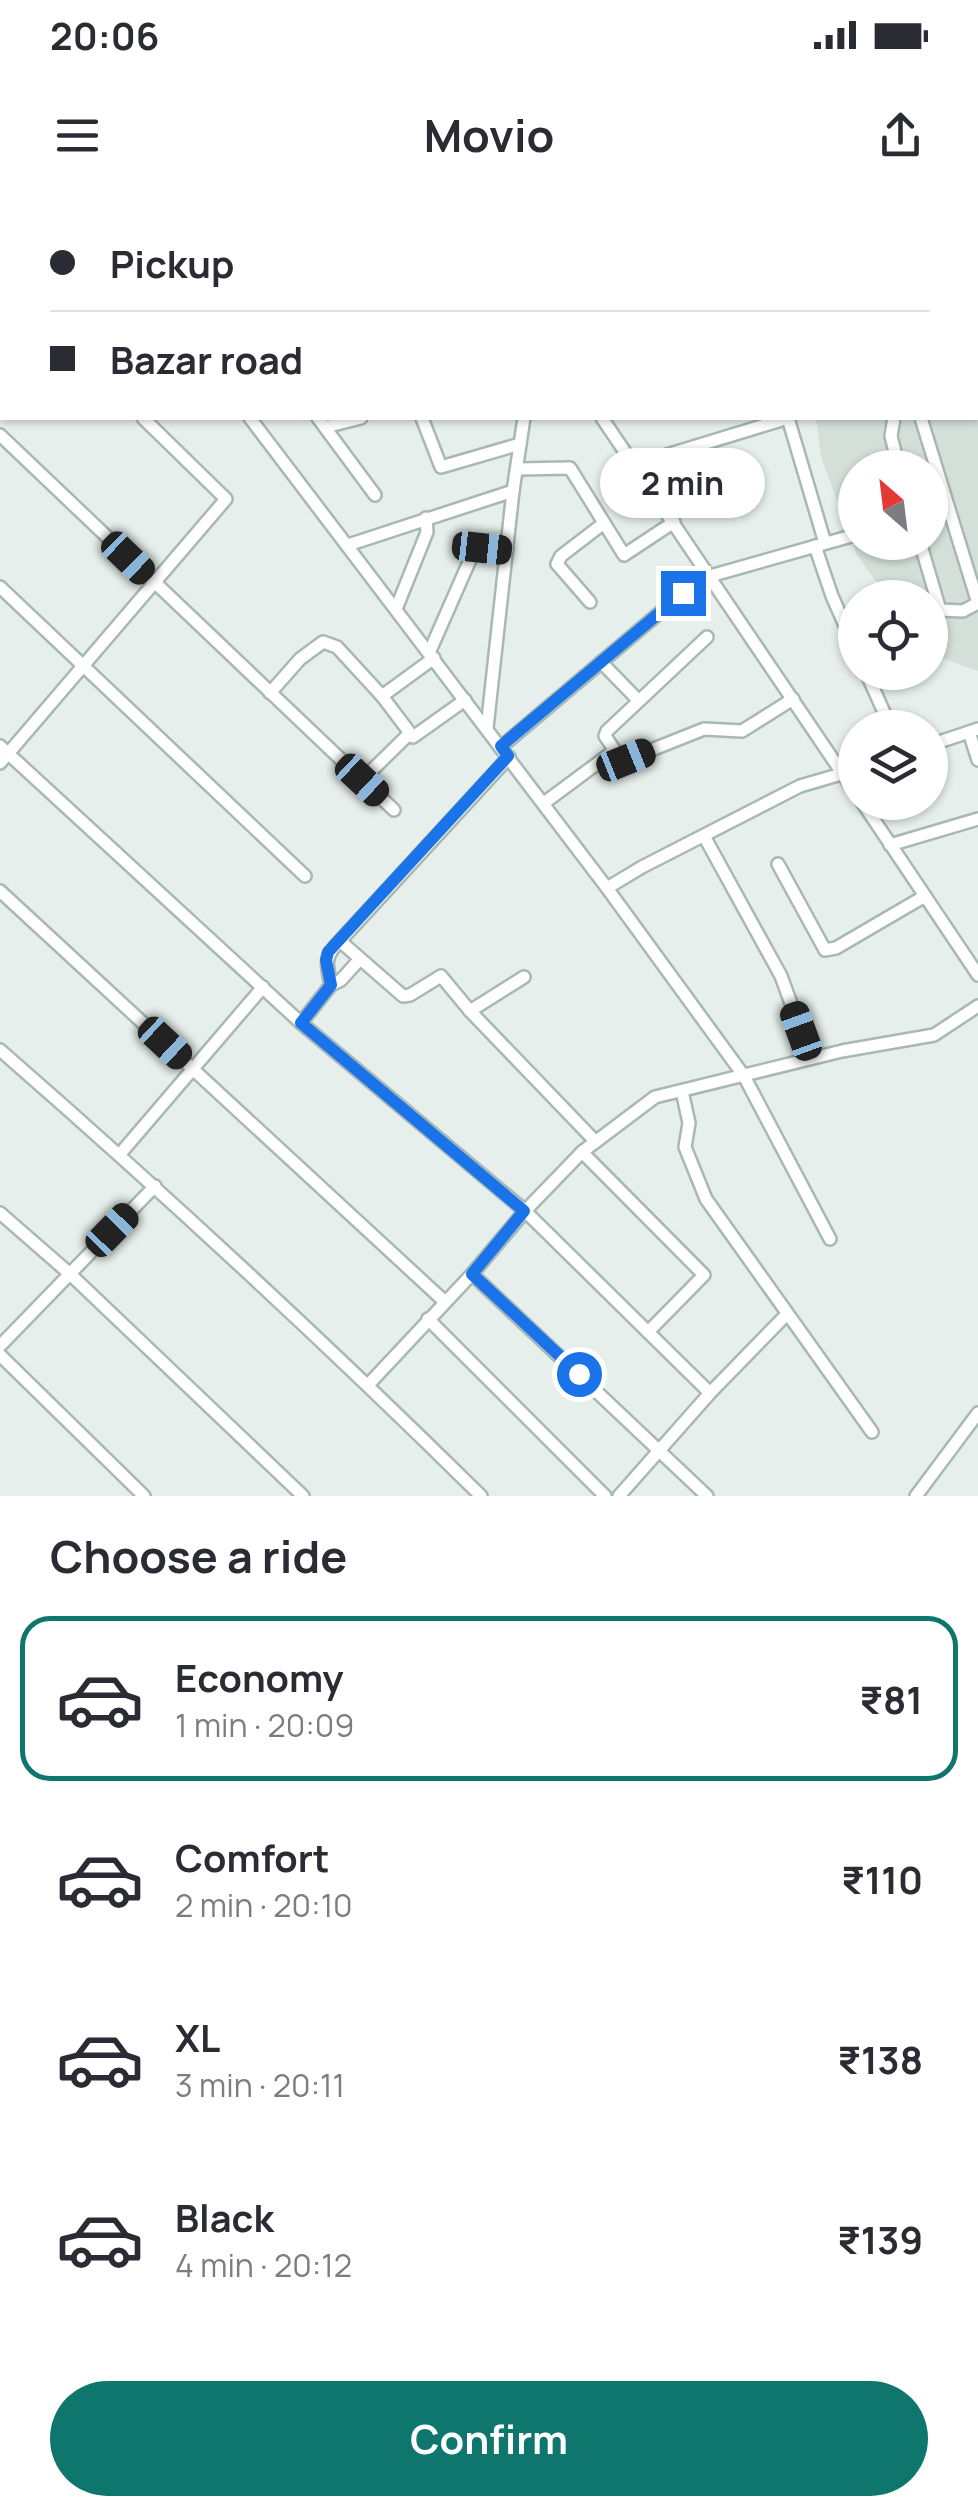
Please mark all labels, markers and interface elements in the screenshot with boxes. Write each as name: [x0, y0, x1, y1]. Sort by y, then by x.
text: 20:06: [50, 9, 159, 61]
text: Movio: [424, 104, 554, 166]
icon: menu: [50, 108, 105, 163]
icon: share: [873, 108, 928, 163]
text: Pickup: [110, 237, 234, 289]
text: Bazar road: [110, 333, 303, 385]
callout: 2 min: [600, 448, 766, 518]
north arrow: [838, 450, 948, 560]
map controls: [838, 450, 948, 820]
text: 2 min: [641, 461, 724, 505]
car: [96, 526, 160, 590]
car: [451, 530, 513, 566]
route end: [661, 571, 706, 616]
button: locate: [838, 580, 948, 690]
button: layers: [838, 710, 948, 820]
car: [593, 735, 659, 785]
car: [330, 749, 394, 811]
car: [777, 998, 825, 1064]
car: [133, 1012, 197, 1074]
car: [80, 1198, 144, 1262]
route start: [557, 1352, 602, 1397]
text: Choose a ride: [50, 1525, 347, 1587]
text: Economy: [175, 1651, 344, 1703]
icon: car: [55, 1654, 145, 1744]
text: ₹81: [860, 1673, 923, 1725]
text: 1 min · 20:09: [175, 1703, 354, 1747]
text: Comfort: [175, 1831, 329, 1883]
icon: car: [55, 1834, 145, 1924]
text: ₹110: [841, 1853, 923, 1905]
text: 2 min · 20:10: [175, 1883, 353, 1927]
text: XL: [175, 2011, 220, 2063]
icon: car: [55, 2014, 145, 2104]
text: ₹138: [837, 2033, 923, 2085]
text: 3 min · 20:11: [175, 2063, 345, 2107]
text: Black: [175, 2191, 274, 2243]
icon: car: [55, 2194, 145, 2284]
text: ₹139: [837, 2213, 923, 2265]
text: 4 min · 20:12: [175, 2243, 352, 2287]
button: Confirm: [50, 2381, 928, 2496]

